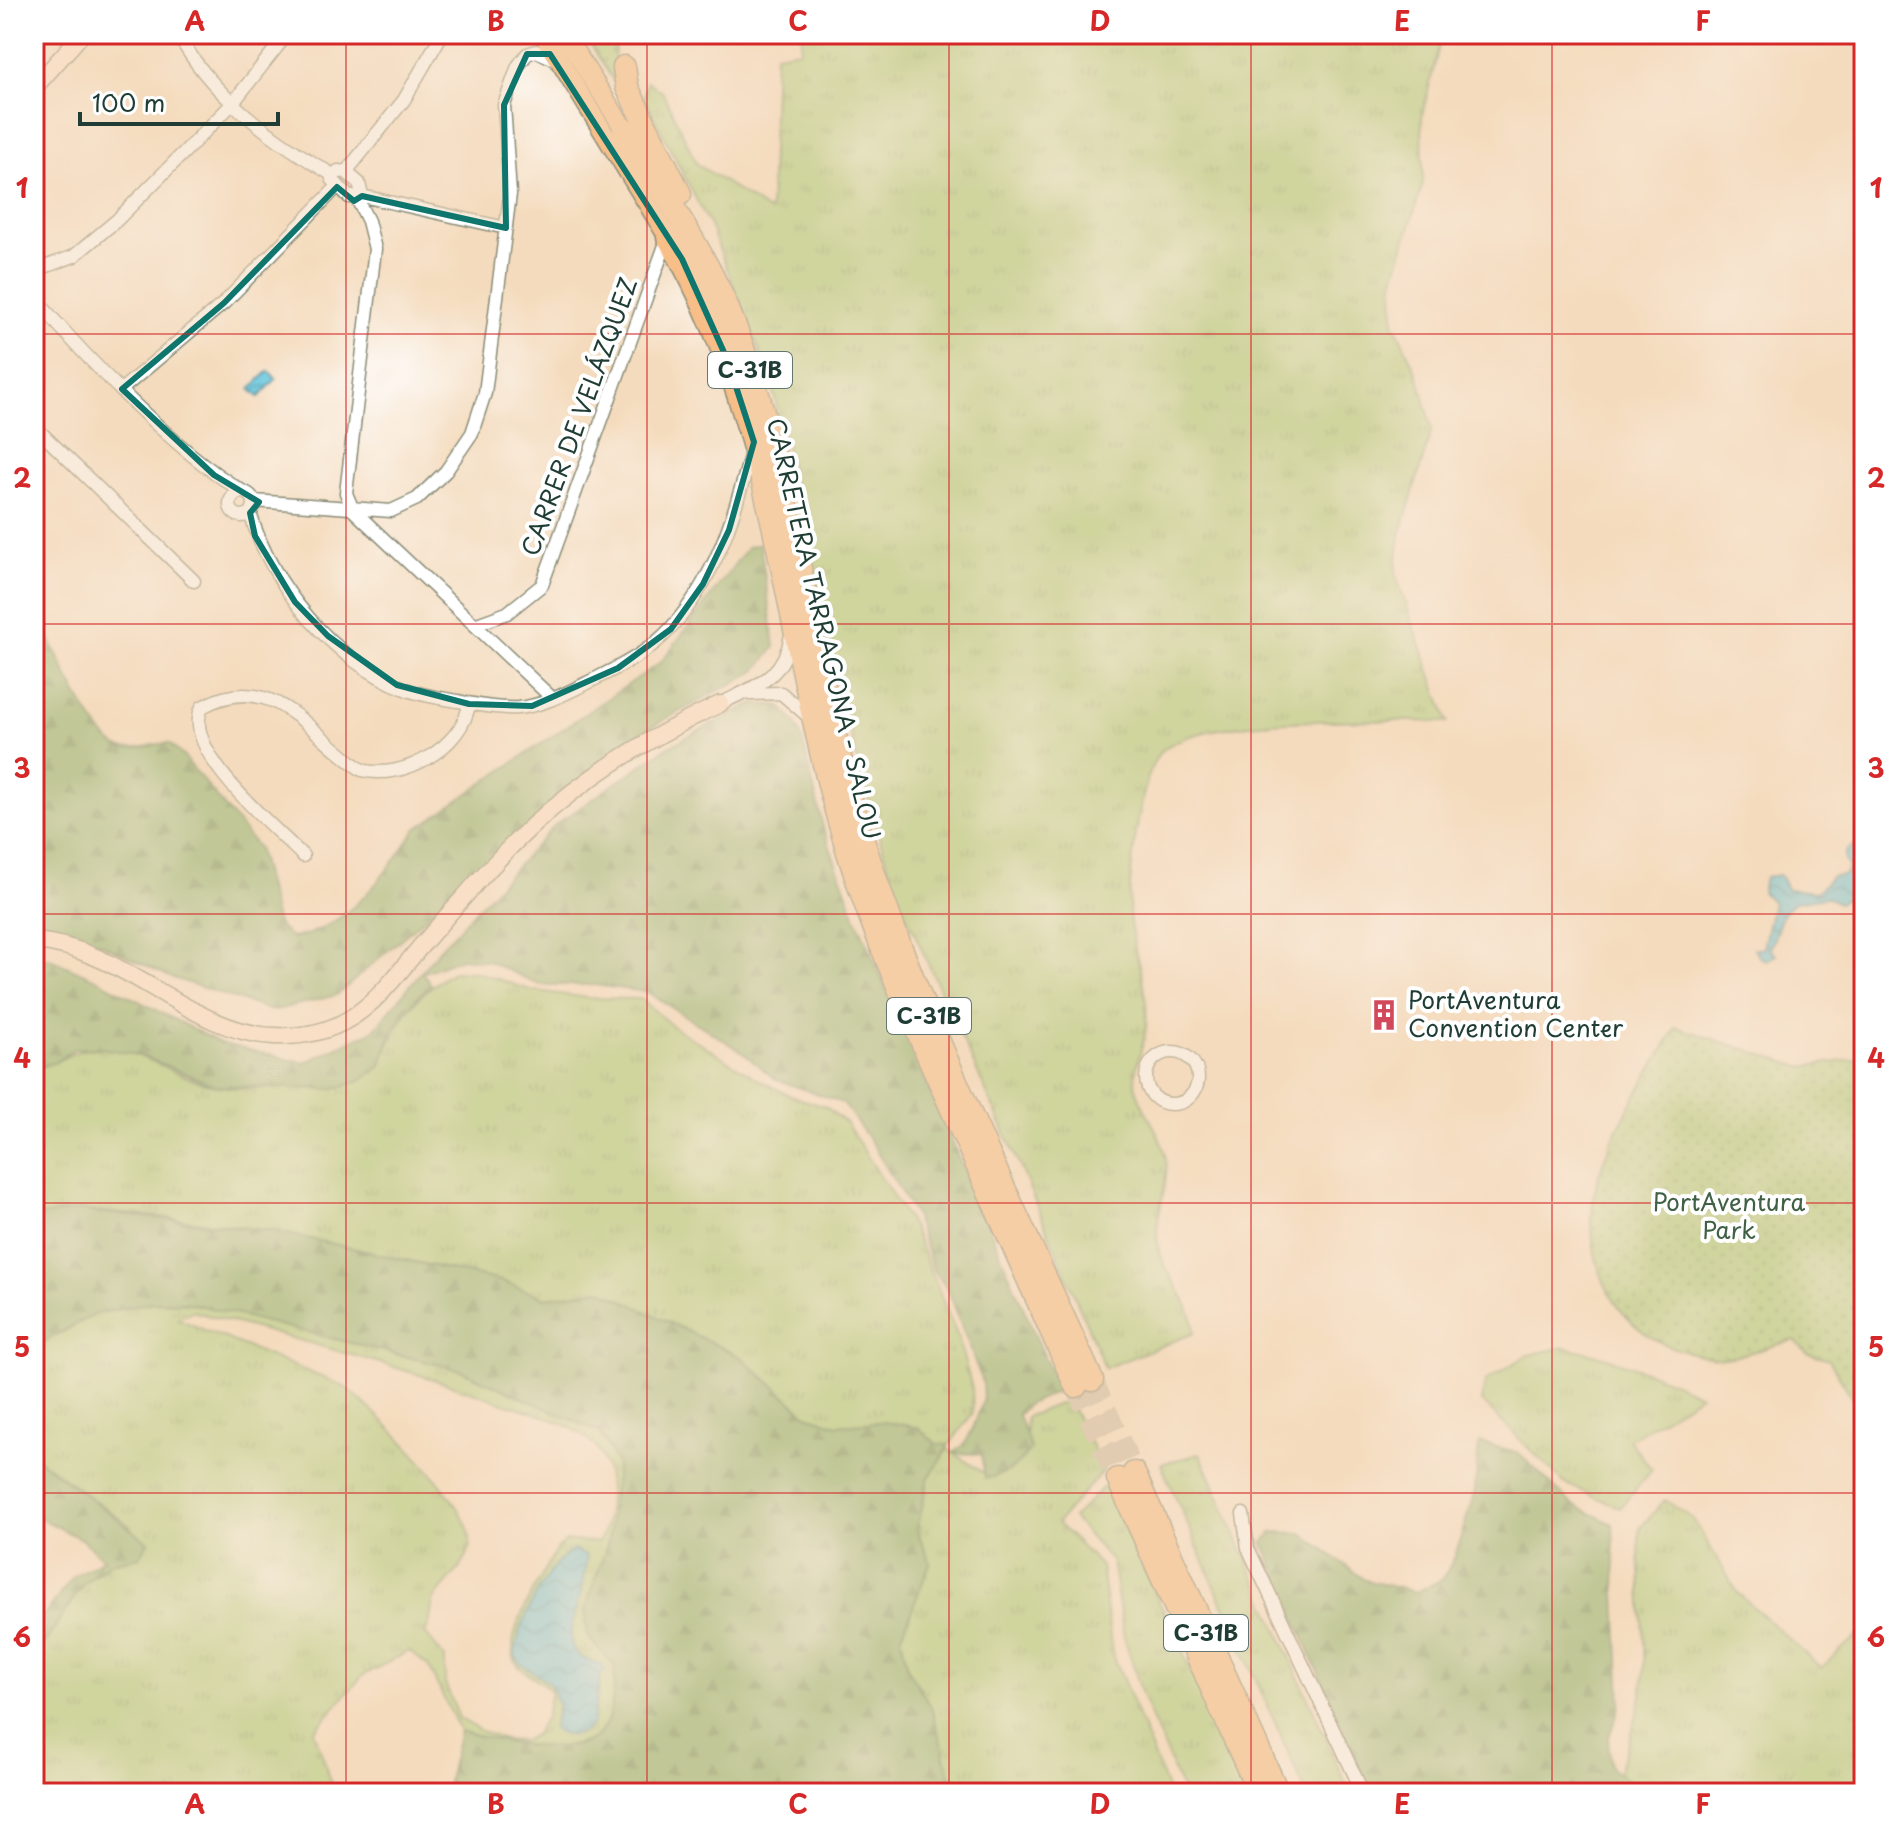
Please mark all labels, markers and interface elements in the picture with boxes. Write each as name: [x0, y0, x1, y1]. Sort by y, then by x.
text: A: [185, 1, 205, 40]
text: B: [487, 1, 505, 40]
text: C: [788, 1, 808, 40]
text: D: [1090, 1, 1110, 40]
text: E: [1394, 1, 1410, 40]
text: F: [1695, 1, 1711, 40]
scale bar: [80, 76, 278, 126]
text: 100 m: [92, 84, 165, 120]
text: 1: [16, 168, 28, 207]
text: 1: [1870, 168, 1882, 207]
street label: CARRER DE VELÁZQUEZ: [511, 272, 645, 561]
road number: C-31B: [708, 352, 792, 388]
street label: CARRETERA TARRAGONA - SALOU: [759, 414, 891, 843]
text: 2: [13, 458, 31, 497]
text: 2: [1867, 458, 1885, 497]
text: 3: [13, 748, 31, 787]
text: 3: [1867, 748, 1885, 787]
place label: PortAventura Convention Center: [1408, 981, 1624, 1045]
road number: C-31B: [887, 998, 971, 1034]
building icon: PortAventura Convention Center: [1367, 998, 1401, 1032]
text: 4: [13, 1038, 31, 1077]
text: 4: [1867, 1038, 1885, 1077]
park label: PortAventura Park: [1653, 1183, 1805, 1247]
text: 5: [14, 1327, 30, 1366]
text: 5: [1868, 1327, 1884, 1366]
road number: C-31B: [1164, 1615, 1248, 1651]
text: 6: [13, 1617, 31, 1656]
text: 6: [1867, 1617, 1885, 1656]
text: A: [185, 1784, 205, 1823]
text: B: [487, 1784, 505, 1823]
text: C: [788, 1784, 808, 1823]
text: D: [1090, 1784, 1110, 1823]
text: E: [1394, 1784, 1410, 1823]
text: F: [1695, 1784, 1711, 1823]

